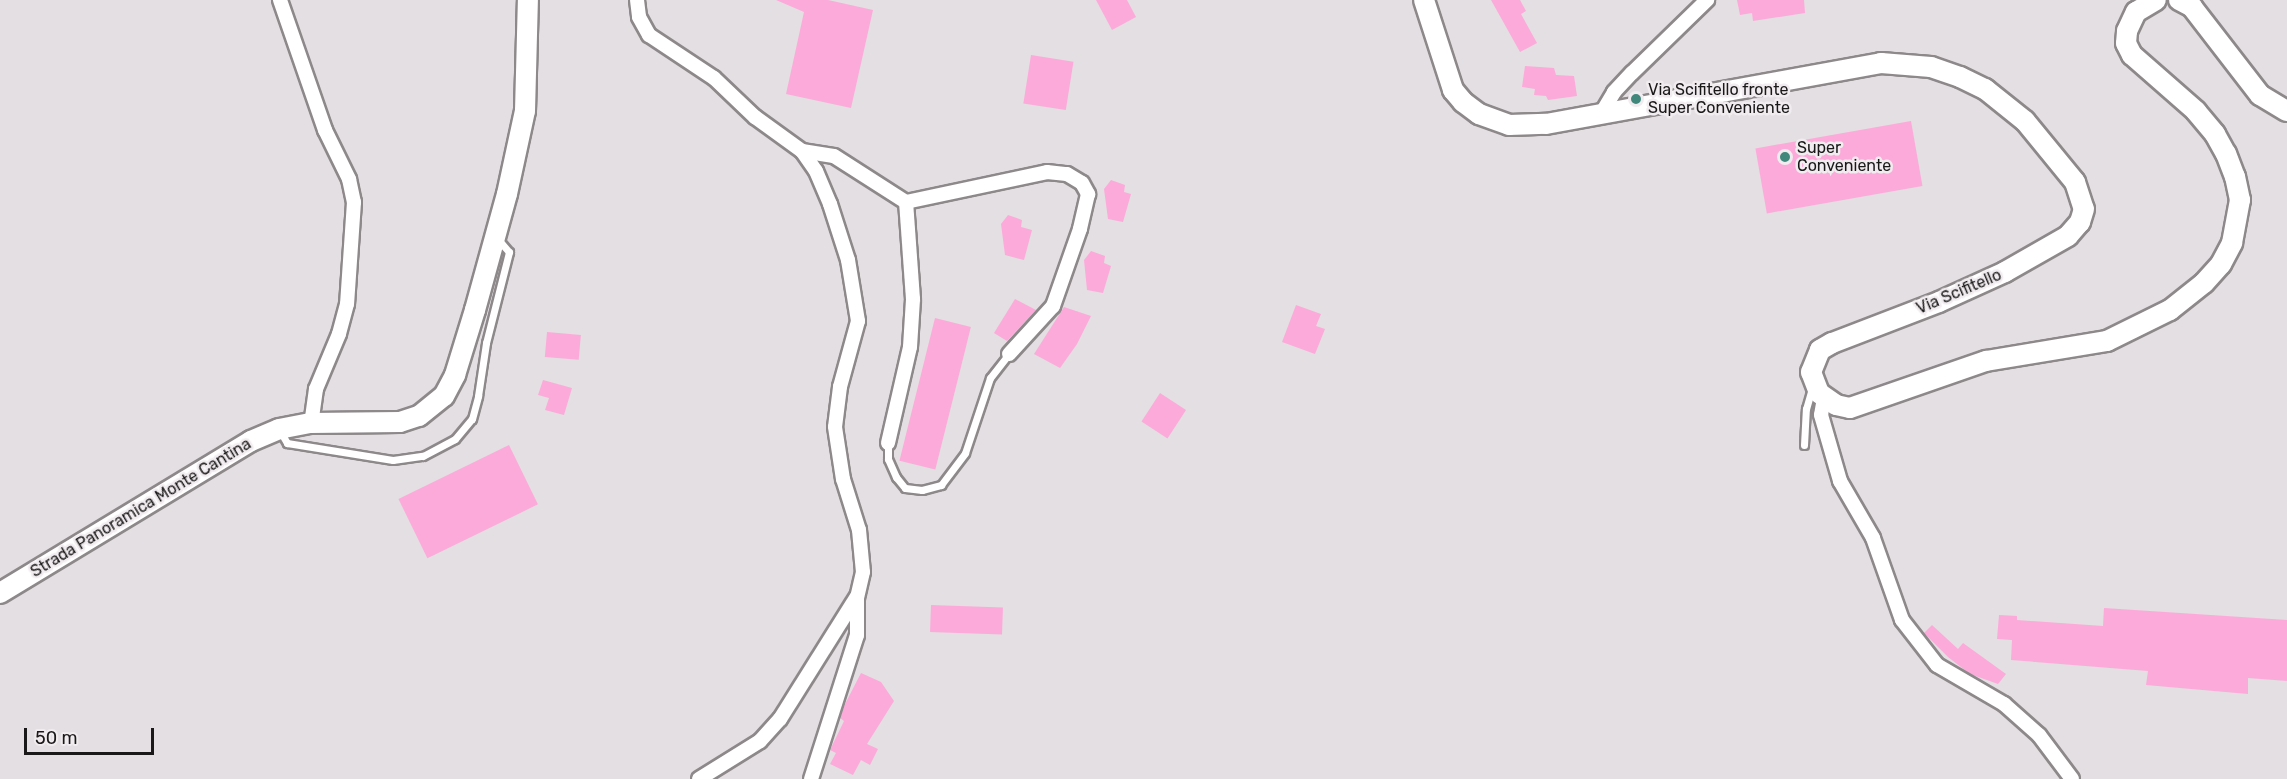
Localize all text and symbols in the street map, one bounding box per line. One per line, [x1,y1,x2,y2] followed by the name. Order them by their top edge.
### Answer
[1648,80,1790,118] place label: Via Scifitello fronte Super Conveniente
[1629,92,1643,106] marker: Via Scifitello fronte Super Conveniente
[1797,138,1891,176] place label: Super Conveniente
[1778,150,1792,164] marker: Super Conveniente
[1914,265,2004,319] street label: Via Scifitello
[27,434,255,582] street label: Strada Panoramica Monte Cantina
[27,716,158,754] scale bar
[35,727,78,749] text: 50 m

